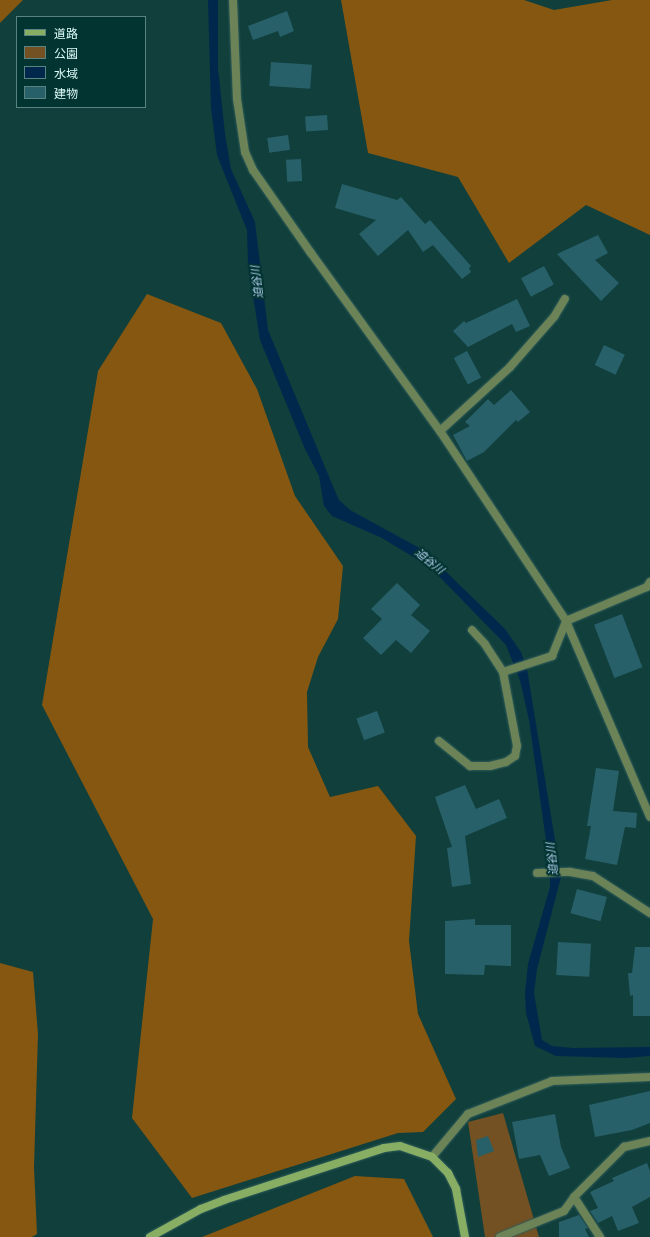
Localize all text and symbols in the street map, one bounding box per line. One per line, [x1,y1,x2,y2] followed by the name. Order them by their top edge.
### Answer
[16,16,146,108] legend
[54,27,78,41] text: 道路
[54,47,78,61] text: 公園
[54,67,78,81] text: 水域
[54,87,78,101] text: 建物
[249,265,267,299] water label: 迫谷川
[412,546,446,578] water label: 迫谷川
[545,842,561,876] water label: 迫谷川

